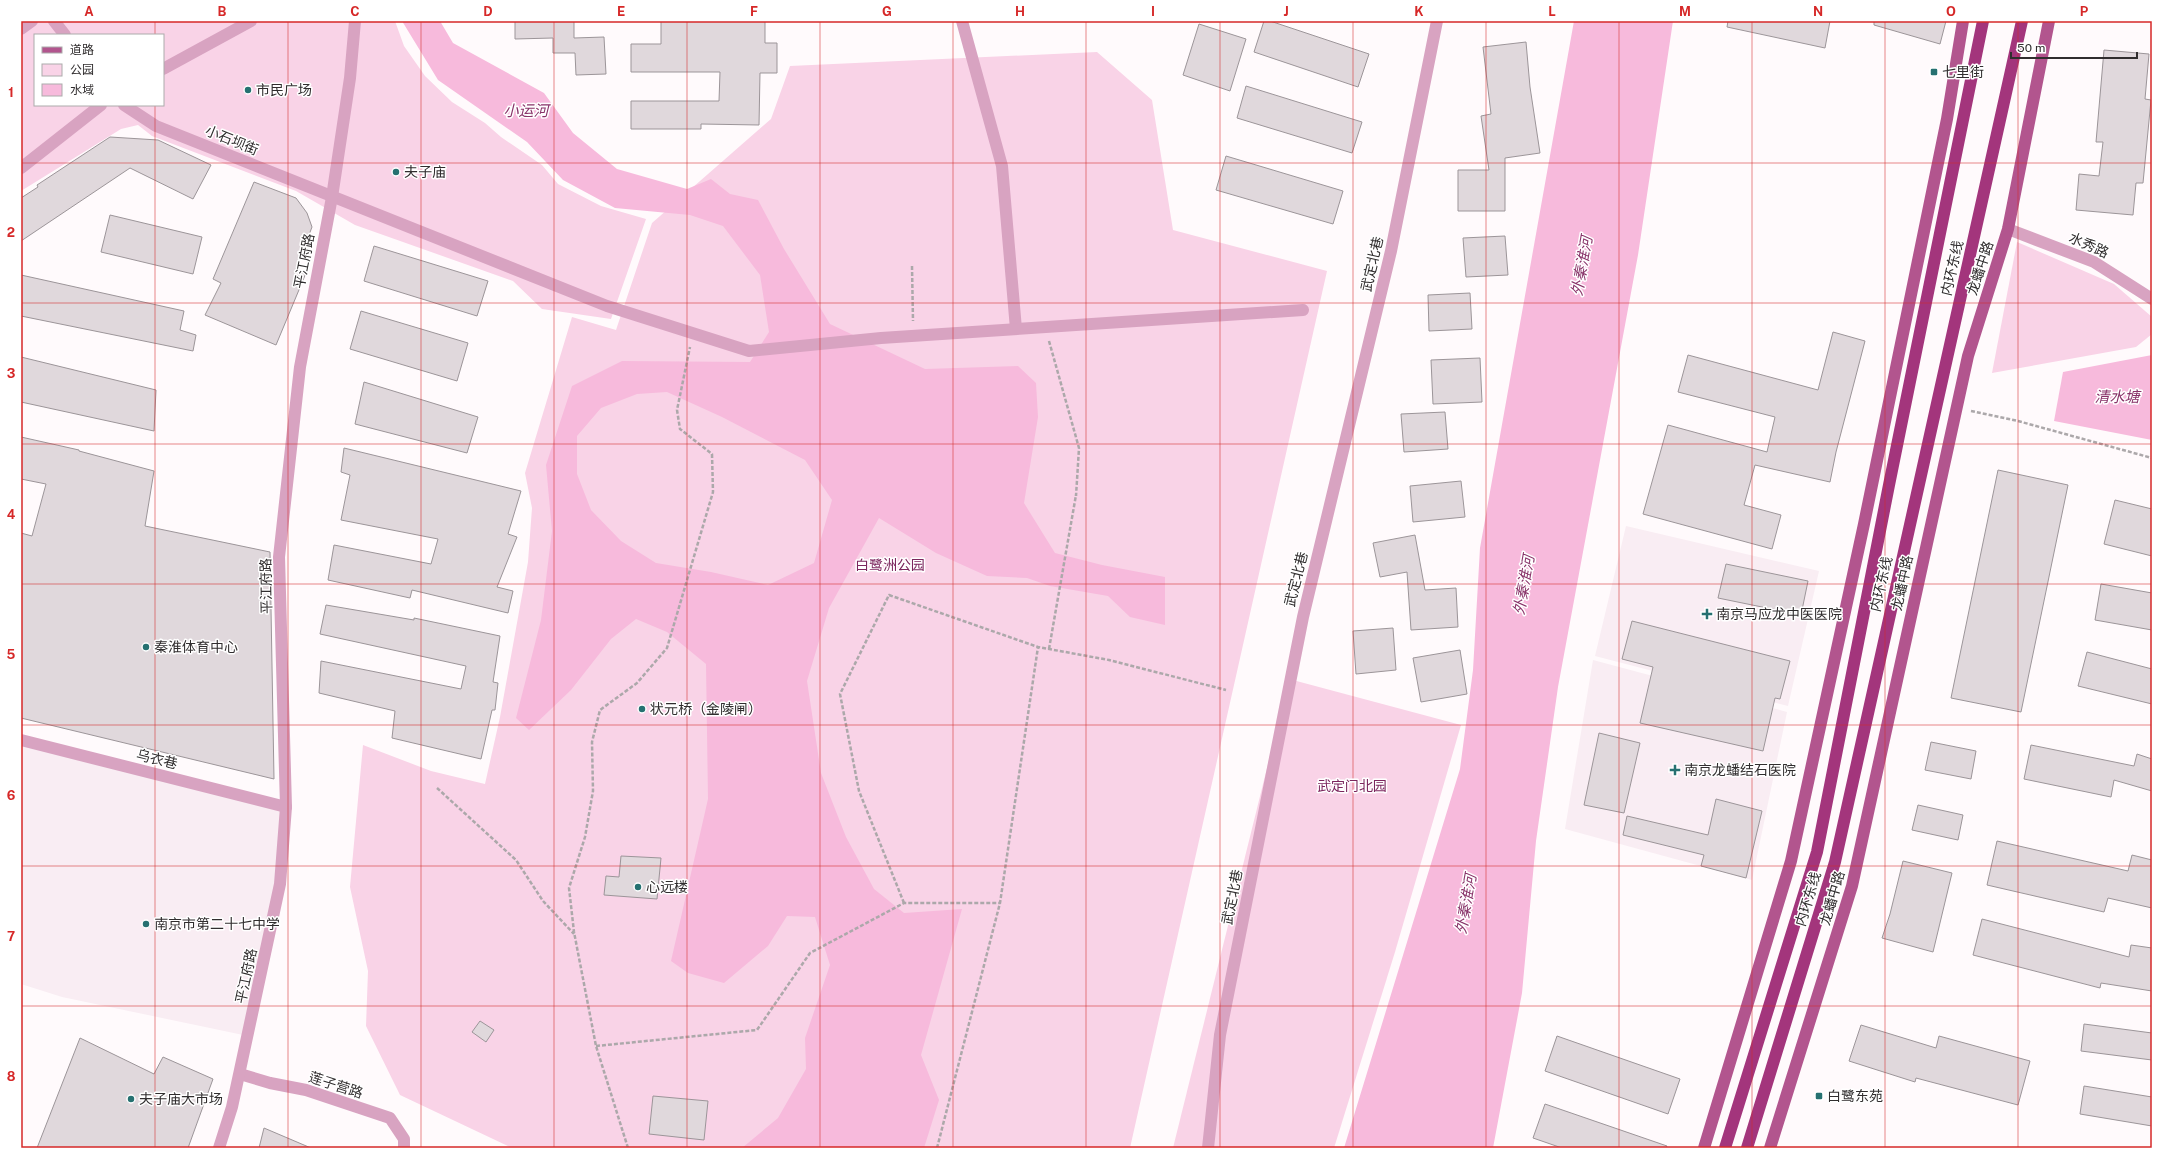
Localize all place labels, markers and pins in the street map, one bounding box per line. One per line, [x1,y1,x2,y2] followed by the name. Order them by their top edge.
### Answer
[1942,64,1984,80] place label: 七里街
[1929,67,1939,77] marker: 七里街
[256,82,312,98] place label: 市民广场
[243,85,253,95] marker: 市民广场
[404,164,446,180] place label: 夫子庙
[391,167,401,177] marker: 夫子庙
[1716,606,1842,622] place label: 南京马应龙中医医院
[1701,608,1713,620] marker: 南京马应龙中医医院
[154,639,238,655] place label: 秦淮体育中心
[141,642,151,652] marker: 秦淮体育中心
[650,701,762,717] place label: 状元桥（金陵闸）
[637,704,647,714] marker: 状元桥（金陵闸）
[1684,762,1796,778] place label: 南京龙蟠结石医院
[1669,764,1681,776] marker: 南京龙蟠结石医院
[646,879,688,895] place label: 心远楼
[633,882,643,892] marker: 心远楼
[154,916,280,932] place label: 南京市第二十七中学
[141,919,151,929] marker: 南京市第二十七中学
[1827,1088,1883,1104] place label: 白鹭东苑
[139,1091,223,1107] place label: 夫子庙大市场
[1814,1091,1824,1101] marker: 白鹭东苑
[126,1094,136,1104] marker: 夫子庙大市场

